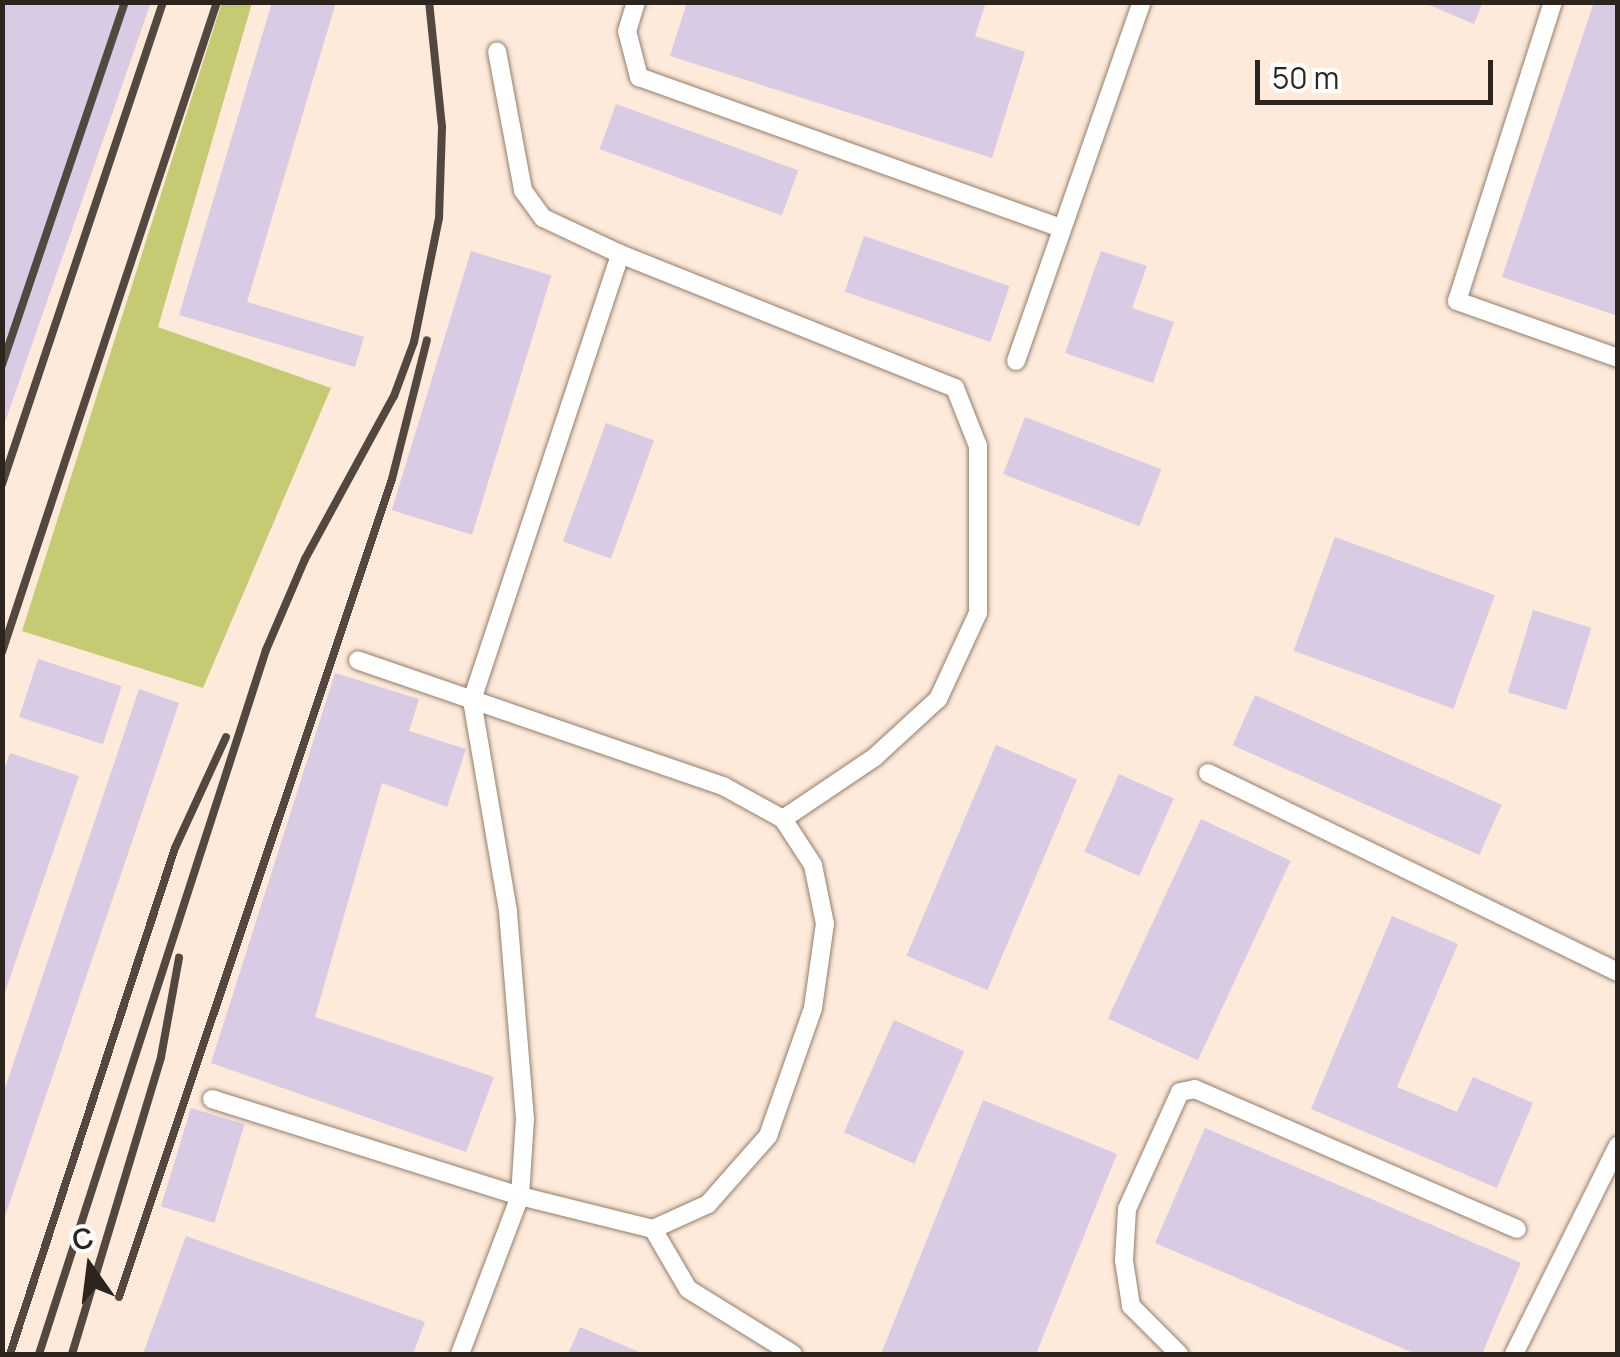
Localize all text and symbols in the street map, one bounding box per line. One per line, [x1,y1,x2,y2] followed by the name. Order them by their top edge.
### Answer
[1260,40,1498,102] scale bar
[1272,57,1339,98] text: 50 m
[40,1217,140,1317] north arrow
[68,1217,97,1259] text: С

